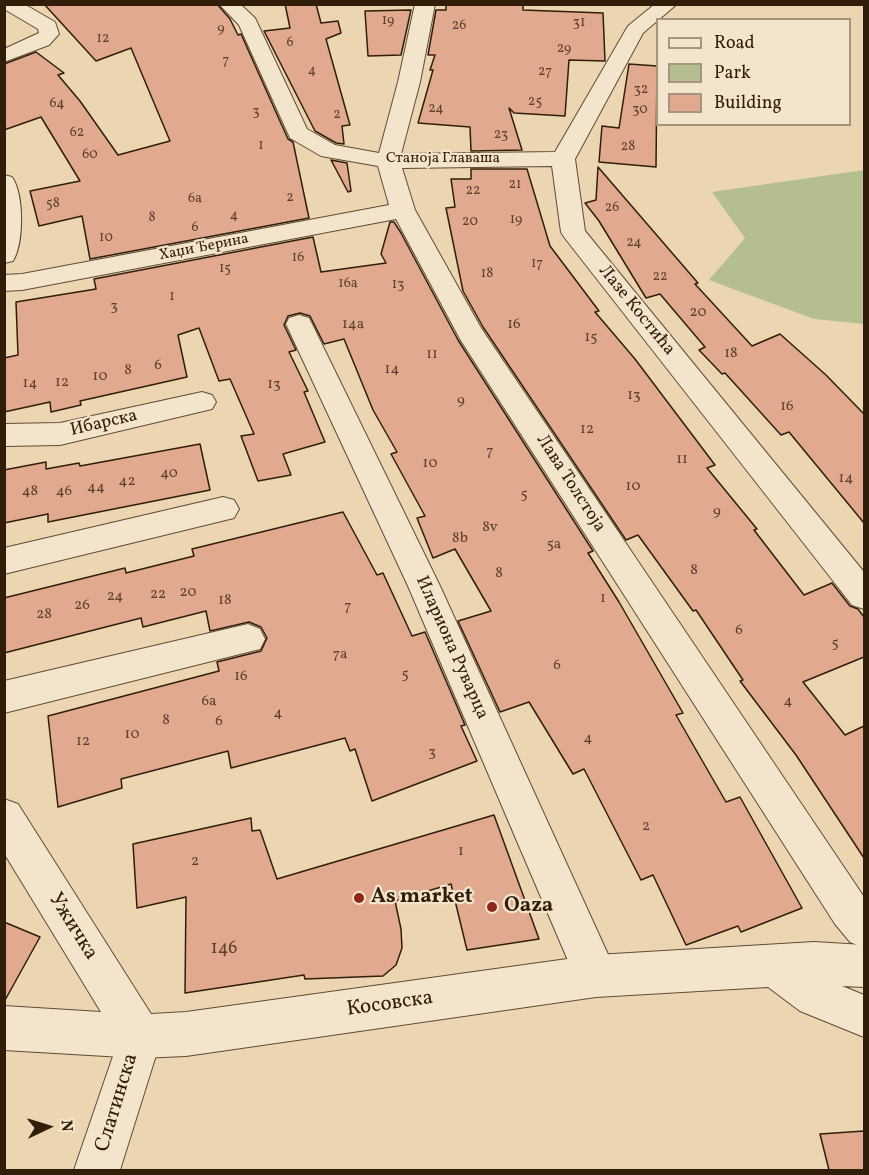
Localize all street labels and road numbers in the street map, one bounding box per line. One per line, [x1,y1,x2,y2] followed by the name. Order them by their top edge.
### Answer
[386,150,500,168] street label: Станоја Главаша
[158,230,250,266] street label: Хаџи Ђерина
[593,261,679,361] street label: Лазе Костића
[68,406,140,442] street label: Ибарска
[530,431,610,537] street label: Лава Толстоја
[410,573,492,723] street label: Илариона Руварца
[42,889,102,965] street label: Ужичка
[345,986,435,1024] street label: Косовска
[91,1051,145,1155] street label: Слатинска

